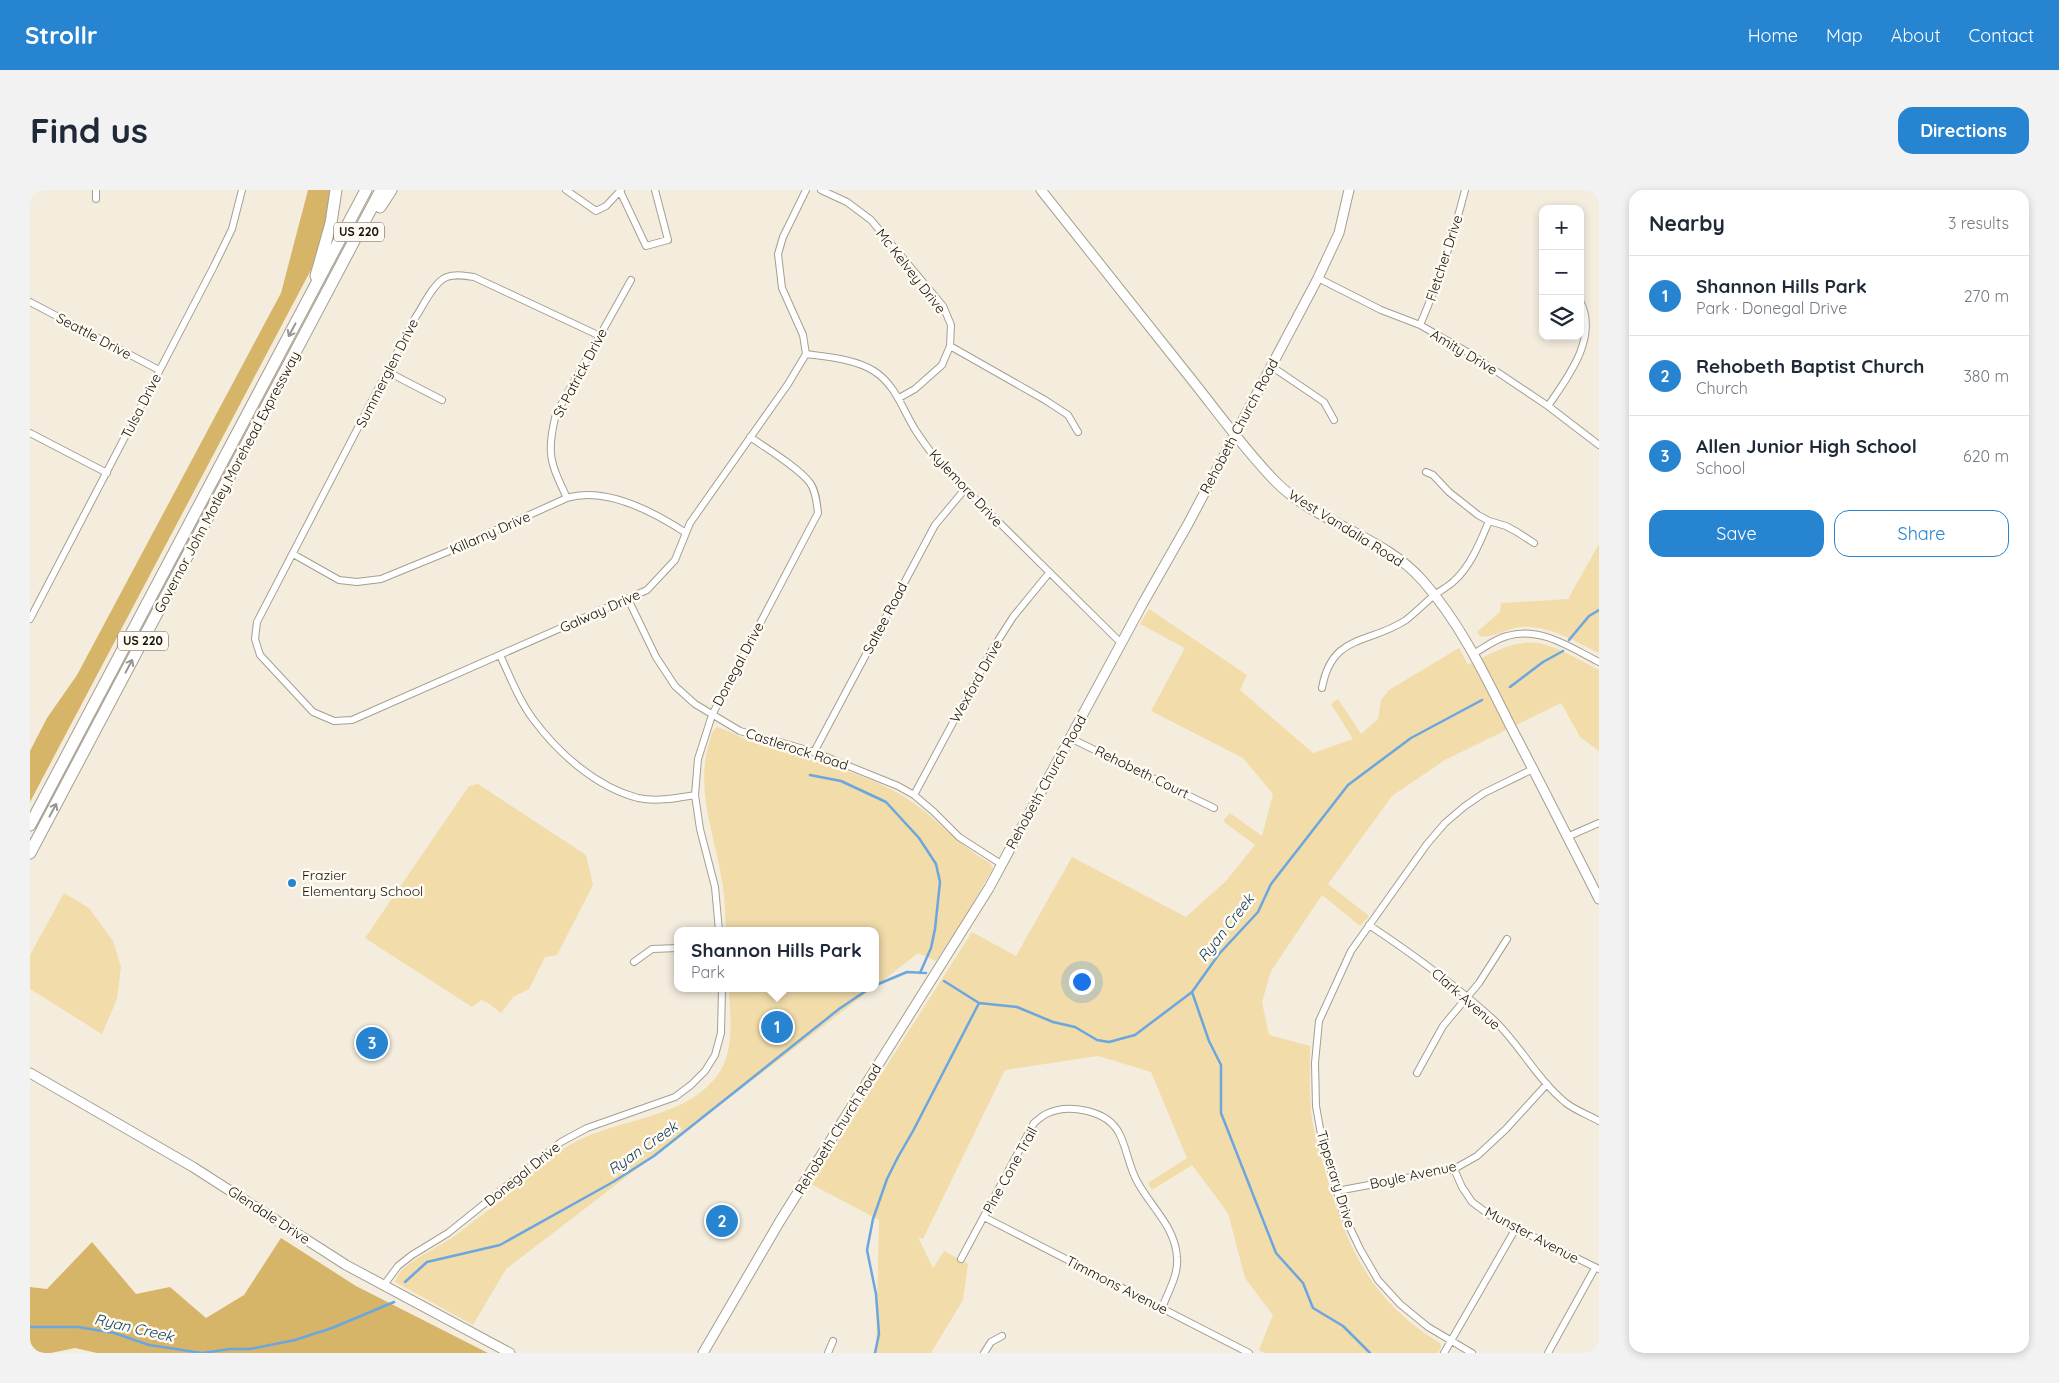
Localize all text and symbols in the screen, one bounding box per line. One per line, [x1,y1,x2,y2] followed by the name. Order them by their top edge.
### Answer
[25,20,97,50] text: Strollr
[1748,24,1798,47] text: Home
[1826,24,1863,47] text: Map
[1891,24,1941,47] text: About
[1969,24,2034,47] text: Contact
[1898,107,2029,154] button: Directions
[30,108,148,152] text: Find us
[1539,205,1584,340] map controls
[1539,205,1584,250] button: +
[1649,210,1725,236] text: Nearby
[1422,213,1466,303] street label: Fletcher Drive
[1948,213,2009,233] text: 3 results
[334,222,384,242] road number: US 220
[872,225,950,317] street label: Mc Kelvey Drive
[1539,250,1584,295] button: −
[1696,274,1867,298] text: Shannon Hills Park
[1662,286,1668,306] text: 1
[1964,286,2009,306] text: 270 m
[1539,295,1584,340] button: layers
[1696,298,1847,318] text: Park · Donegal Drive
[53,309,135,363] street label: Seattle Drive
[352,315,422,430] street label: Summerglen Drive
[287,322,297,337] one-way arrow
[549,325,611,421] street label: St Patrick Drive
[1427,325,1501,379] street label: Amity Drive
[150,348,304,616] street label: Governor John Motley Morehead Expressway
[1696,354,1924,378] text: Rehobeth Baptist Church
[1196,355,1282,497] street label: Rehobeth Church Road
[1660,366,1670,386] text: 2
[1963,366,2009,386] text: 380 m
[117,370,165,442] street label: Tulsa Drive
[1696,378,1748,398] text: Church
[1696,434,1917,458] text: Allen Junior High School
[925,445,1007,531] street label: Kylemore Drive
[1661,446,1669,466] text: 3
[1963,446,2009,466] text: 620 m
[1696,458,1745,478] text: School
[1285,485,1407,571] street label: West Vandalia Road
[447,507,533,559] street label: Killarny Drive
[1649,510,1824,557] button: Save
[1834,510,2009,557] button: Share
[859,579,911,657] street label: Saltee Road
[557,585,643,637] street label: Galway Drive
[708,619,768,709] street label: Donegal Drive
[118,632,168,651] road number: US 220
[946,636,1006,726] street label: Wexford Drive
[124,659,134,674] one-way arrow
[1002,712,1090,852] street label: Rehobeth Church Road
[743,724,851,774] street label: Castlerock Road
[1092,741,1192,803] street label: Rehobeth Court
[49,803,58,818] one-way arrow
[302,866,423,900] place label: Frazier Elementary School
[286,877,298,889] marker: Frazier Elementary School
[1193,889,1259,965] water label: Ryan Creek
[674,927,879,992] popup
[691,938,862,962] text: Shannon Hills Park
[691,962,725,982] text: Park
[1428,964,1504,1034] street label: Clark Avenue
[1069,969,1095,995] your location
[761,1008,793,1046] pin: 1
[356,1024,388,1062] pin: 3
[791,1060,885,1198] street label: Rehobeth Church Road
[604,1116,683,1178] water label: Ryan Creek
[979,1124,1041,1216] street label: Pine Cone Trail
[1313,1128,1359,1230] street label: Tipperary Drive
[480,1138,564,1210] street label: Donegal Drive
[1368,1157,1458,1193] street label: Boyle Avenue
[225,1182,314,1248] street label: Glendale Drive
[706,1202,738,1240] pin: 2
[1482,1203,1582,1267] street label: Munster Avenue
[1063,1252,1171,1318] street label: Timmons Avenue
[93,1309,177,1346] water label: Ryan Creek

